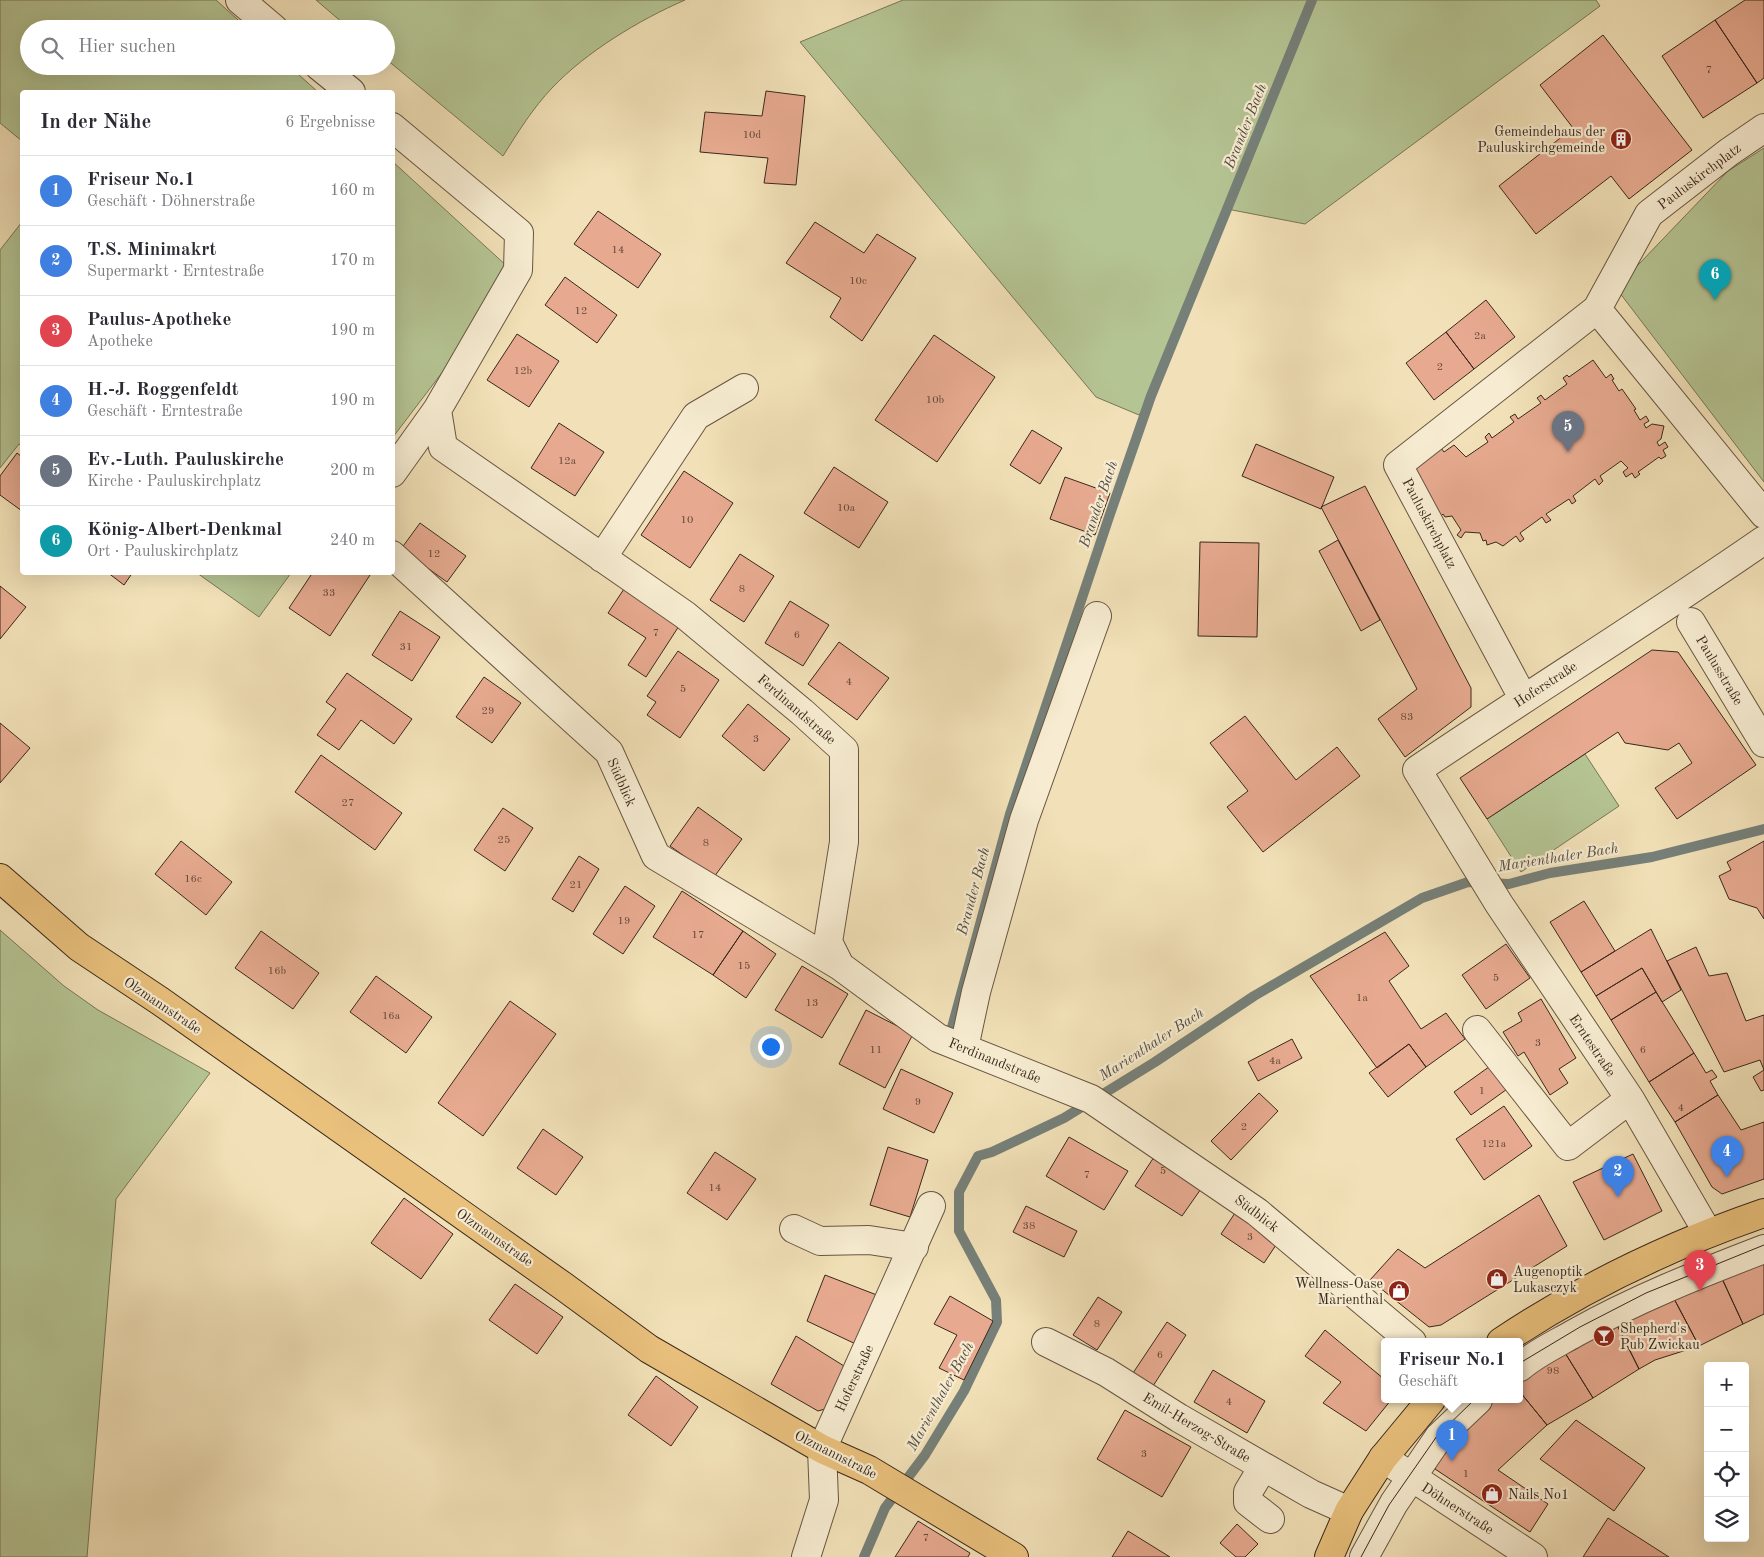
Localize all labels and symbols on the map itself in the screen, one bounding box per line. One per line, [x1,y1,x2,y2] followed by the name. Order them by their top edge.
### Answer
[1706,65,1712,76] house number: 7
[1222,81,1270,172] water label: Brander Bach
[1477,125,1605,155] place label: Gemeindehaus der Pauluskirchgemeinde
[1609,127,1633,151] building icon: Gemeindehaus der Pauluskirchgemeinde
[743,130,762,141] house number: 10d
[1655,141,1744,213] street label: Pauluskirchplatz
[612,245,624,256] house number: 14
[1699,259,1731,300] pin: 6
[849,276,867,287] house number: 10c
[575,306,587,317] house number: 12
[1474,331,1486,342] house number: 2a
[1437,362,1443,373] house number: 2
[514,366,533,377] house number: 12b
[926,395,945,406] house number: 10b
[1552,411,1584,452] pin: 5
[558,456,577,467] house number: 12a
[1077,459,1121,551] water label: Brander Bach
[1399,476,1459,571] street label: Pauluskirchplatz
[837,503,856,514] house number: 10a
[681,515,693,526] house number: 10
[428,549,440,560] house number: 12
[739,584,745,595] house number: 8
[323,588,335,599] house number: 33
[653,628,659,639] house number: 7
[794,630,800,641] house number: 6
[1693,633,1745,708] street label: Paulusstraße
[400,642,412,653] house number: 31
[1511,659,1580,710] street label: Hoferstraße
[755,672,838,747] street label: Ferdinandstraße
[846,677,852,688] house number: 4
[680,684,686,695] house number: 5
[482,706,494,717] house number: 29
[1401,712,1413,723] house number: 83
[753,734,759,745] house number: 3
[604,756,638,809] street label: Südblick
[342,798,354,809] house number: 27
[498,835,510,846] house number: 25
[703,838,709,849] house number: 8
[1496,842,1620,876] water label: Marienthaler Bach
[955,845,993,938] water label: Brander Bach
[184,874,202,885] house number: 16c
[570,880,582,891] house number: 21
[618,916,630,927] house number: 19
[692,930,704,941] house number: 17
[738,961,750,972] house number: 15
[268,966,287,977] house number: 16b
[1493,973,1499,984] house number: 5
[121,975,204,1037] street label: Olzmannstraße
[1356,993,1368,1004] house number: 1a
[806,998,818,1009] house number: 13
[1096,1006,1207,1085] water label: Marienthaler Bach
[382,1011,401,1022] house number: 16a
[1566,1012,1618,1079] street label: Erntestraße
[758,1034,784,1060] your location
[946,1036,1043,1086] street label: Ferdinandstraße
[1535,1038,1541,1049] house number: 3
[870,1045,882,1056] house number: 11
[1640,1045,1646,1056] house number: 6
[1269,1056,1281,1067] house number: 4a
[1479,1086,1485,1097] house number: 1
[915,1097,921,1108] house number: 9
[1678,1103,1684,1114] house number: 4
[1241,1122,1247,1133] house number: 2
[1711,1136,1743,1177] pin: 4
[1482,1139,1507,1150] house number: 121a
[1602,1156,1634,1197] pin: 2
[1160,1166,1166,1177] house number: 5
[1084,1170,1090,1181] house number: 7
[709,1183,721,1194] house number: 14
[1232,1193,1281,1235] street label: Südblick
[453,1206,535,1269] street label: Olzmannstraße
[1023,1221,1035,1232] house number: 38
[1247,1232,1253,1243] house number: 3
[1684,1250,1716,1291] pin: 3
[1513,1265,1583,1295] place label: Augenoptik Lukasczyk
[1485,1267,1509,1291] shop icon: Augenoptik Lukasczyk
[1295,1277,1383,1307] place label: Wellness-Oase Marienthal
[1387,1279,1411,1303] shop icon: Wellness-Oase Marienthal
[1094,1319,1100,1330] house number: 8
[1620,1322,1700,1352] place label: Shepherd's Pub Zwickau
[1592,1324,1616,1348] bar icon: Shepherd's Pub Zwickau
[905,1340,978,1454] water label: Marienthaler Bach
[833,1343,877,1414] street label: Hoferstraße
[1157,1350,1163,1361] house number: 6
[1547,1366,1559,1377] house number: 98
[1140,1390,1253,1465] street label: Emil-Herzog-Straße
[1226,1397,1232,1408] house number: 4
[1436,1420,1468,1461] pin: 1
[792,1428,879,1482] street label: Olzmannstraße
[1141,1449,1147,1460] house number: 3
[1463,1469,1469,1480] house number: 1
[1419,1480,1496,1537] street label: Döhnerstraße
[1480,1482,1504,1506] shop icon: Nails No1
[1508,1488,1569,1502] place label: Nails No1
[923,1533,929,1544] house number: 7

